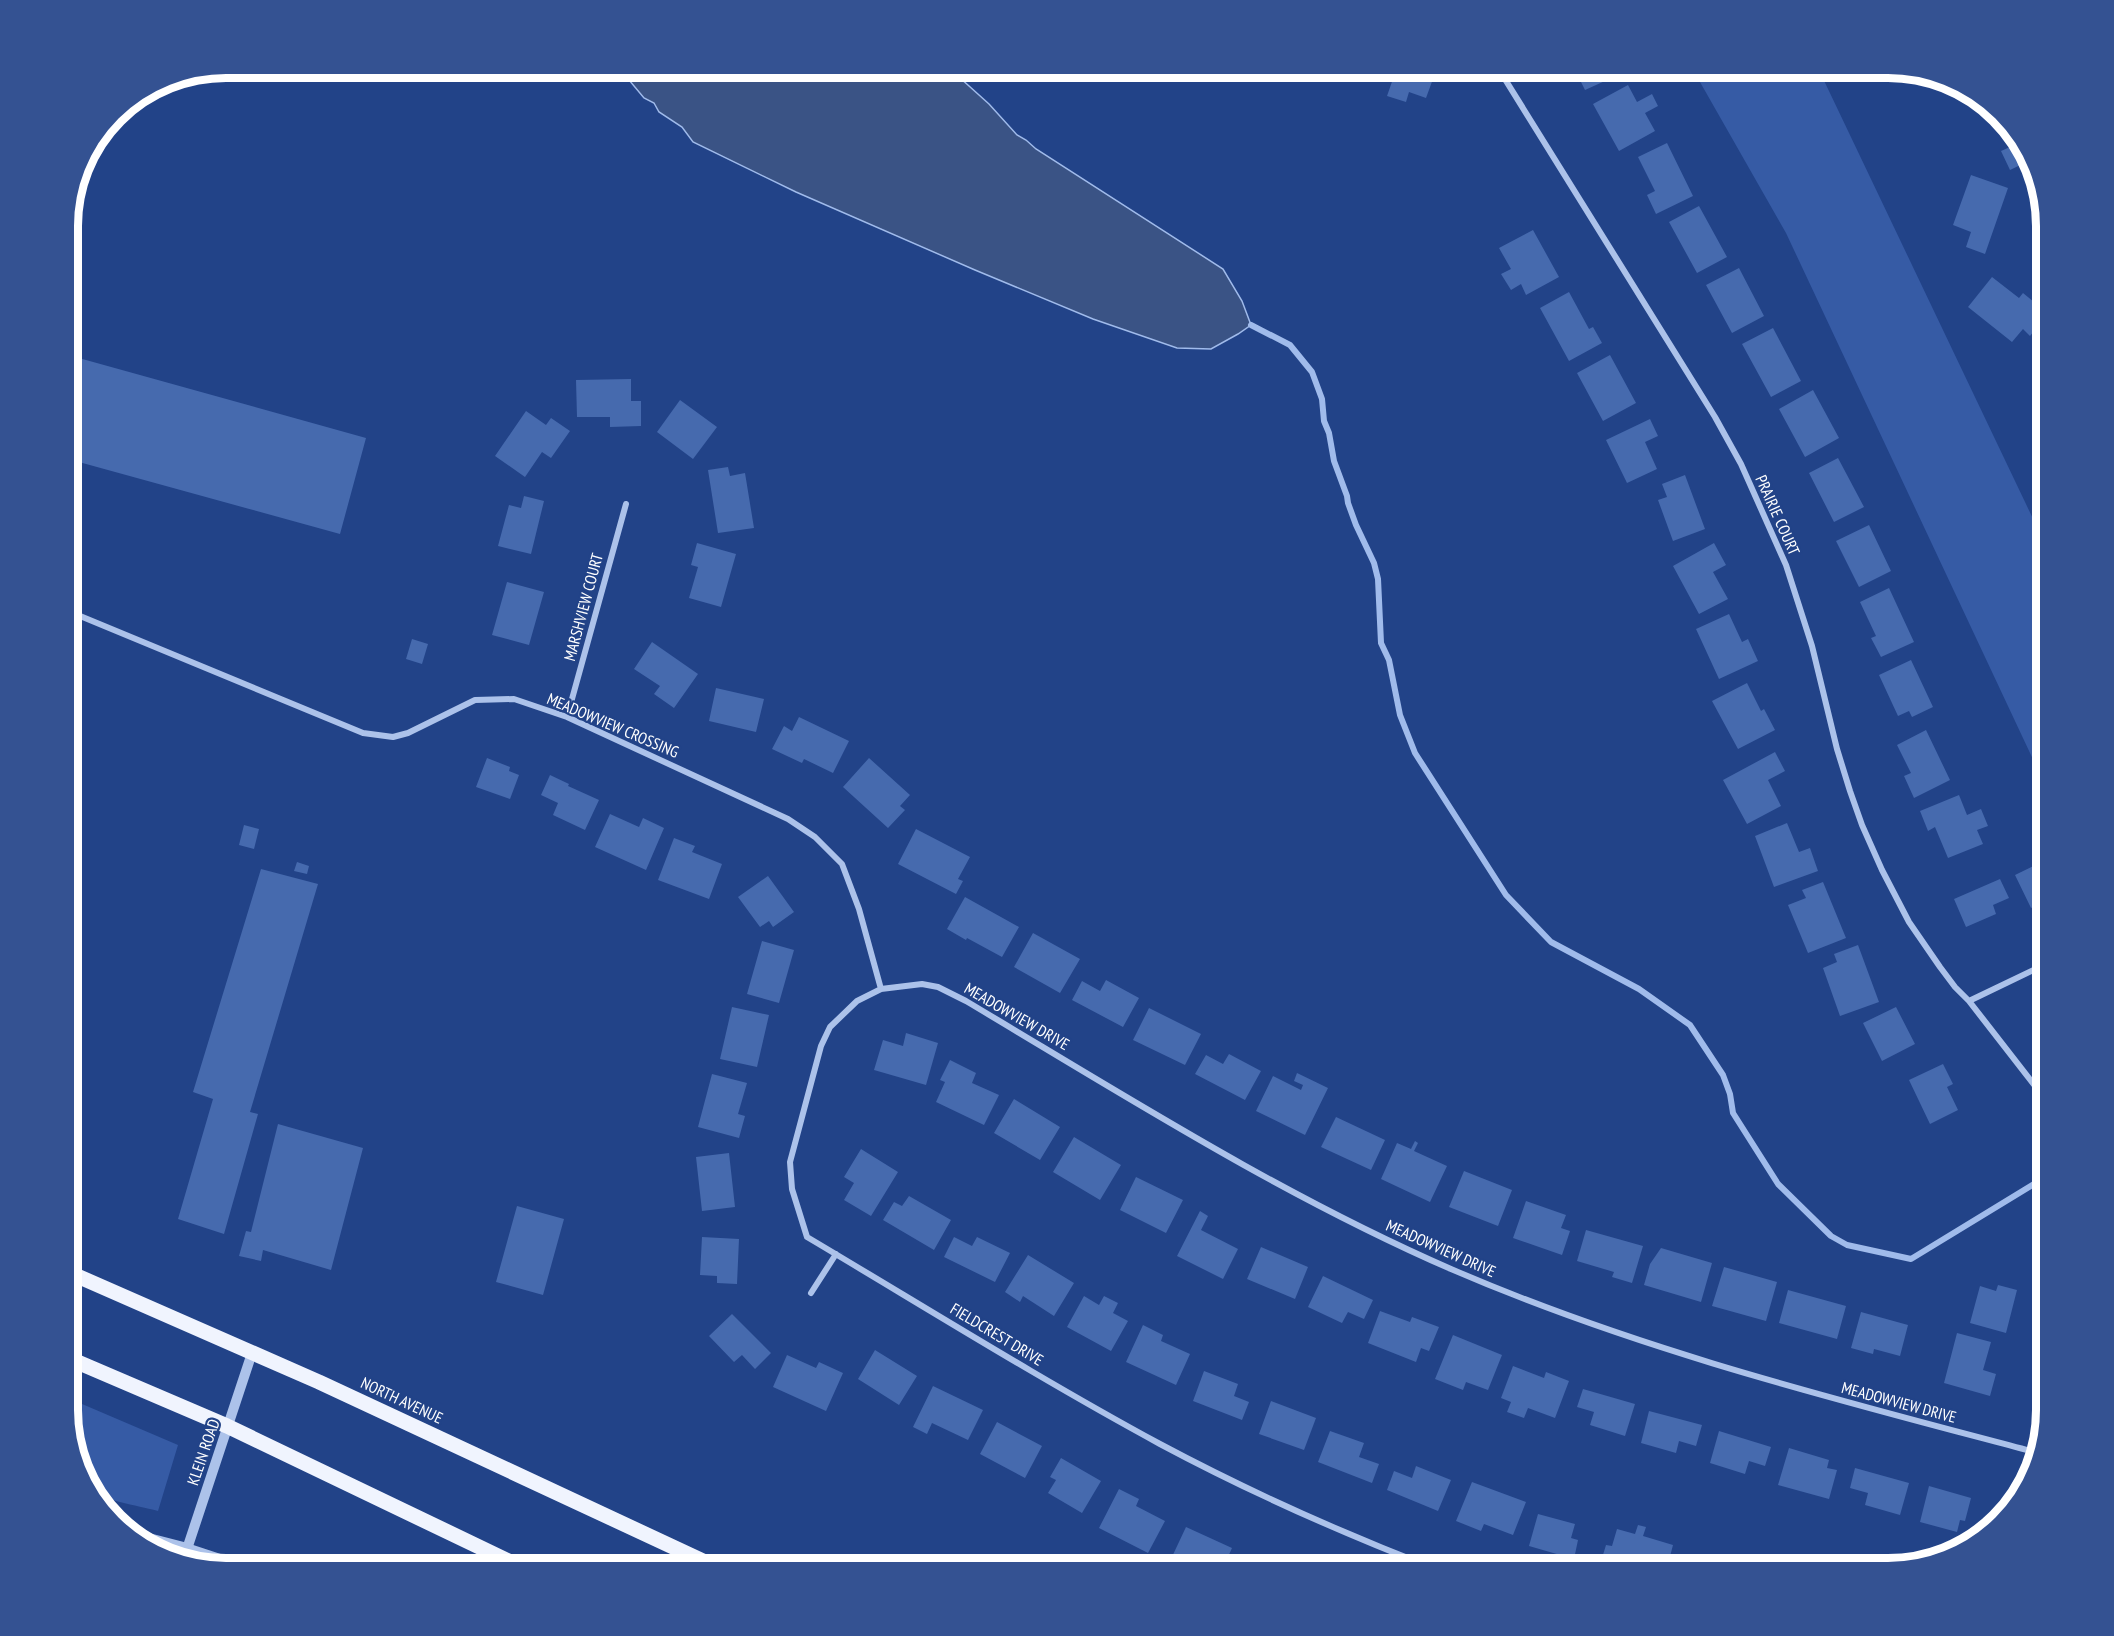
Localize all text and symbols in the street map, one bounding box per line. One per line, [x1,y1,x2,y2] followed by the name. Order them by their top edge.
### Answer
[1751,472,1805,558] street label: PRAIRIE COURT
[559,551,607,663] street label: MARSHVIEW COURT
[544,688,682,762] street label: MEADOWVIEW CROSSING
[961,978,1073,1054] street label: MEADOWVIEW DRIVE
[1383,1215,1499,1281] street label: MEADOWVIEW DRIVE
[947,1298,1047,1370] street label: FIELDCREST DRIVE
[358,1372,446,1428] street label: NORTH AVENUE
[1839,1377,1959,1427] street label: MEADOWVIEW DRIVE
[182,1416,224,1488] street label: KLEIN ROAD

